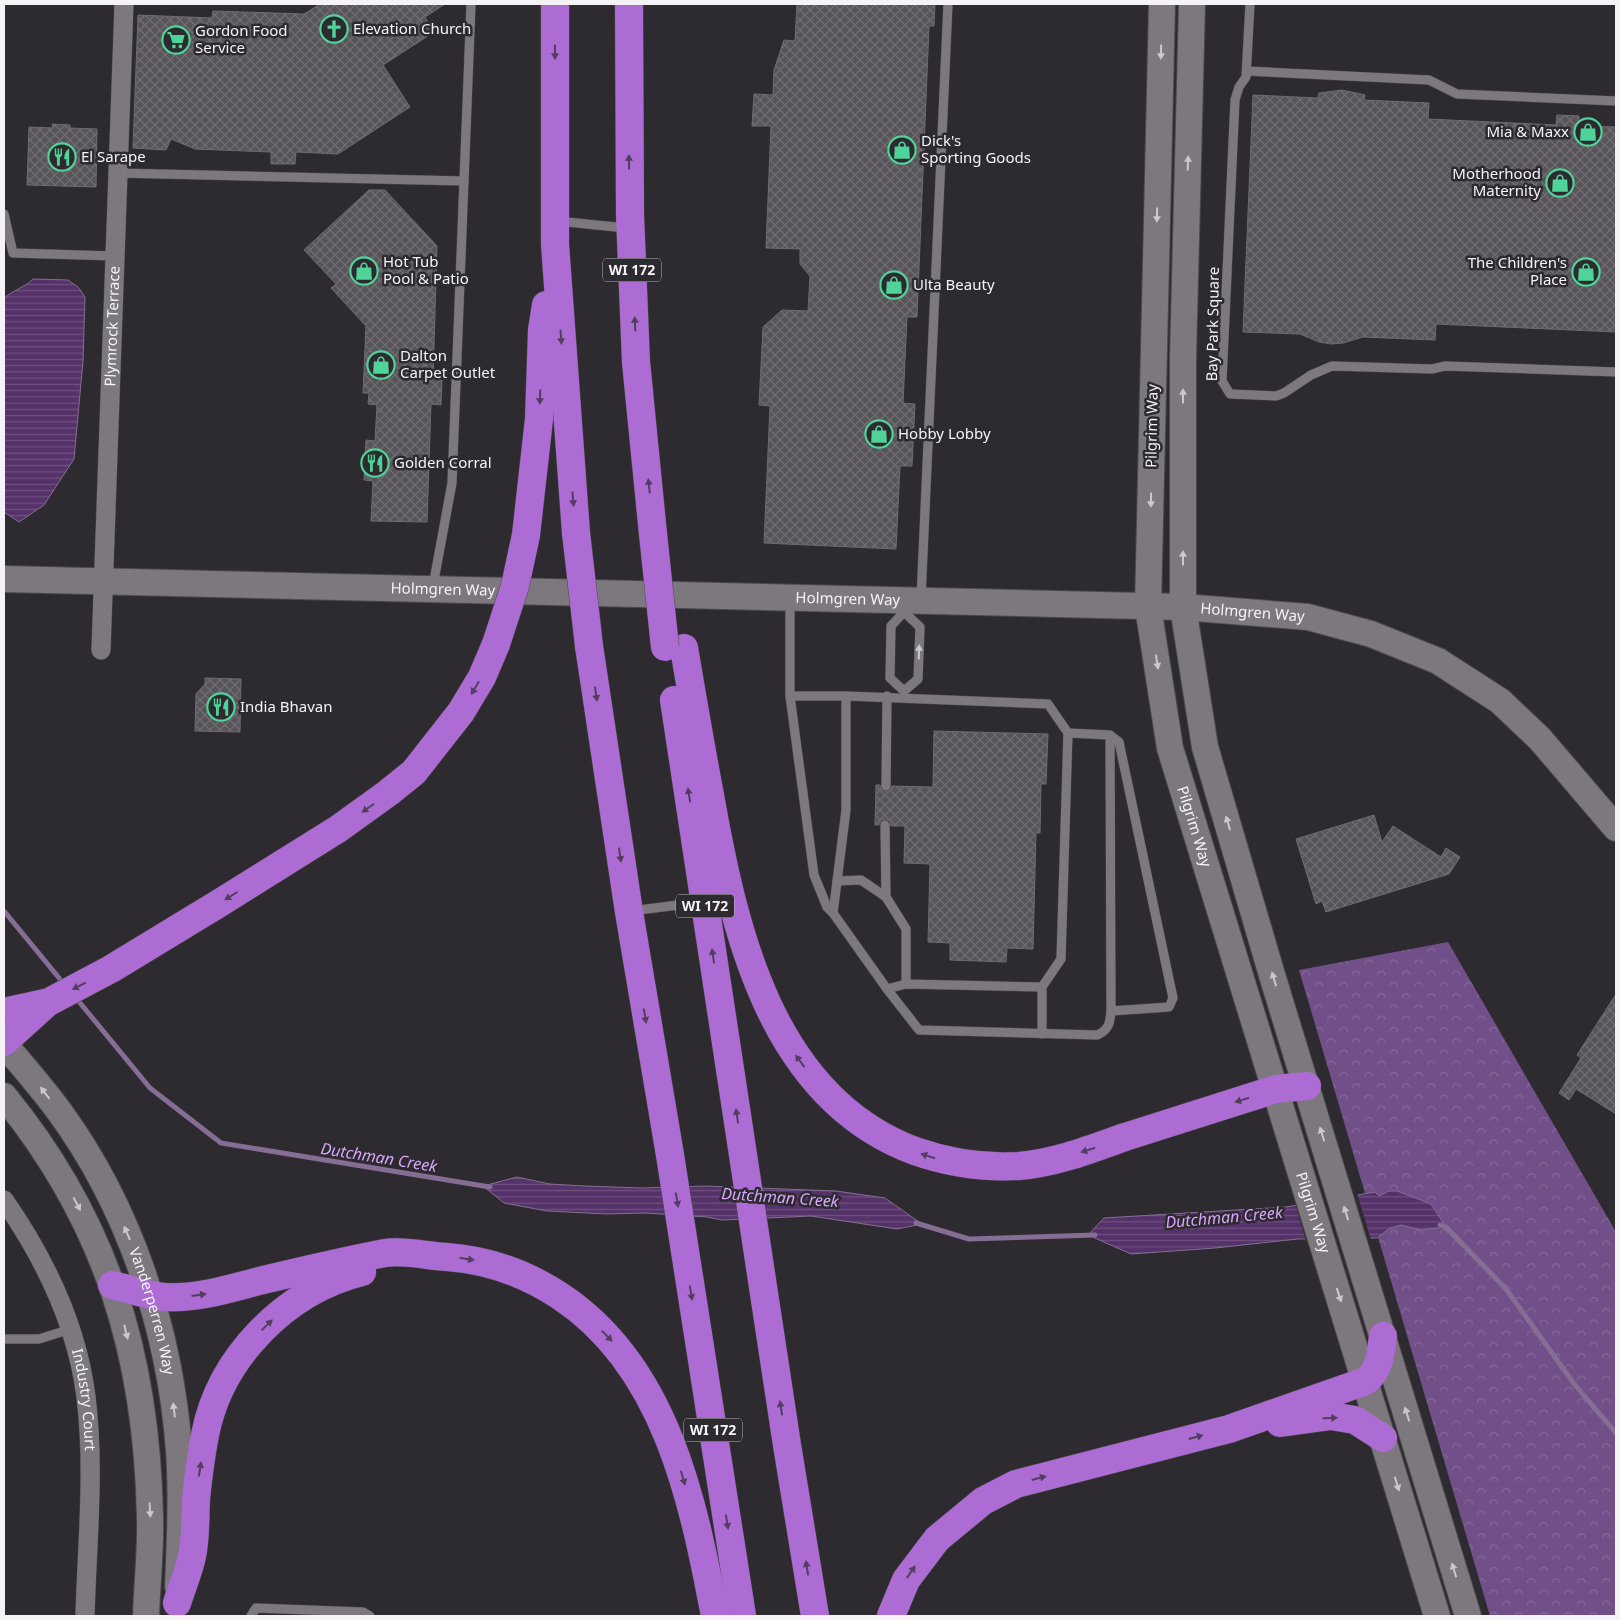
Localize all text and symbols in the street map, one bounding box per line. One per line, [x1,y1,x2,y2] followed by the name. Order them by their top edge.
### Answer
[319,14,349,44] church icon: Elevation Church
[353,18,471,38] place label: Elevation Church
[195,20,288,57] place label: Gordon Food Service
[161,25,191,55] supermarket icon: Gordon Food Service
[551,45,559,61] one-way arrow
[1156,45,1164,61] one-way arrow
[1573,117,1603,147] shop icon: Mia & Maxx
[1486,121,1569,141] place label: Mia & Maxx
[921,130,1031,167] place label: Dick's Sporting Goods
[887,135,917,165] shop icon: Dick's Sporting Goods
[47,142,77,172] restaurant icon: El Sarape
[81,146,146,166] place label: El Sarape
[625,154,633,170] one-way arrow
[1185,155,1193,171] one-way arrow
[1452,163,1541,200] place label: Motherhood Maternity
[1545,168,1575,198] shop icon: Motherhood Maternity
[1153,207,1161,223] one-way arrow
[383,251,469,288] place label: Hot Tub Pool & Patio
[1468,252,1567,289] place label: The Children's Place
[349,256,379,286] shop icon: Hot Tub Pool & Patio
[1571,257,1601,287] shop icon: The Children's Place
[603,258,661,282] road number: WI 172
[99,265,124,387] street label: Plymrock Terrace
[1201,266,1223,382] street label: Bay Park Square
[879,270,909,300] shop icon: Ulta Beauty
[913,274,995,294] place label: Ulta Beauty
[630,316,638,332] one-way arrow
[557,330,565,346] one-way arrow
[400,345,496,382] place label: Dalton Carpet Outlet
[366,350,396,380] shop icon: Dalton Carpet Outlet
[1140,384,1162,468] street label: Pilgrim Way
[1179,388,1187,404] one-way arrow
[536,389,544,405] one-way arrow
[864,419,894,449] shop icon: Hobby Lobby
[898,423,991,443] place label: Hobby Lobby
[360,448,390,478] restaurant icon: Golden Corral
[394,452,492,472] place label: Golden Corral
[644,478,652,494] one-way arrow
[569,492,577,508] one-way arrow
[1147,492,1155,508] one-way arrow
[1179,550,1187,566] one-way arrow
[390,577,496,600] street label: Holmgren Way
[795,587,901,609] street label: Holmgren Way
[1200,597,1306,626] street label: Holmgren Way
[915,643,923,659] one-way arrow
[1153,654,1161,670] one-way arrow
[471,682,480,695] one-way arrow
[593,687,601,703] one-way arrow
[206,692,236,722] restaurant icon: India Bhavan
[240,696,333,716] place label: India Bhavan
[1173,783,1217,870] street label: Pilgrim Way
[684,787,692,803] one-way arrow
[361,803,374,813] one-way arrow
[1223,816,1231,831] one-way arrow
[616,847,624,863] one-way arrow
[224,891,238,900] one-way arrow
[676,894,734,918] road number: WI 172
[709,947,717,963] one-way arrow
[1269,971,1277,986] one-way arrow
[72,982,86,990] one-way arrow
[642,1008,650,1024] one-way arrow
[795,1055,806,1068] one-way arrow
[40,1087,51,1100] one-way arrow
[1235,1097,1250,1104] one-way arrow
[733,1108,741,1124] one-way arrow
[1318,1127,1325,1142] one-way arrow
[319,1137,440,1177] water label: Dutchman Creek
[1080,1146,1095,1154] one-way arrow
[921,1151,936,1159] one-way arrow
[1292,1169,1336,1256] street label: Pilgrim Way
[721,1182,840,1212] water label: Dutchman Creek
[673,1192,681,1208] one-way arrow
[73,1197,81,1212] one-way arrow
[1164,1201,1285,1233] water label: Dutchman Creek
[1342,1206,1350,1221] one-way arrow
[122,1226,130,1240] one-way arrow
[125,1244,180,1377] street label: Vanderperren Way
[460,1256,476,1264] one-way arrow
[688,1285,696,1301] one-way arrow
[1336,1287,1343,1302] one-way arrow
[191,1291,207,1299] one-way arrow
[261,1319,273,1331] one-way arrow
[122,1324,130,1339] one-way arrow
[601,1330,613,1342] one-way arrow
[68,1346,101,1452] street label: Industry Court
[777,1399,785,1415] one-way arrow
[170,1402,178,1418] one-way arrow
[1403,1406,1411,1421] one-way arrow
[1322,1413,1338,1421] one-way arrow
[684,1418,742,1442] road number: WI 172
[1189,1433,1204,1441] one-way arrow
[196,1461,204,1477] one-way arrow
[679,1470,687,1485] one-way arrow
[1032,1474,1047,1482] one-way arrow
[1394,1477,1402,1492] one-way arrow
[147,1502,155,1518] one-way arrow
[724,1515,732,1531] one-way arrow
[803,1560,811,1576] one-way arrow
[1450,1562,1458,1577] one-way arrow
[906,1566,916,1579] one-way arrow

